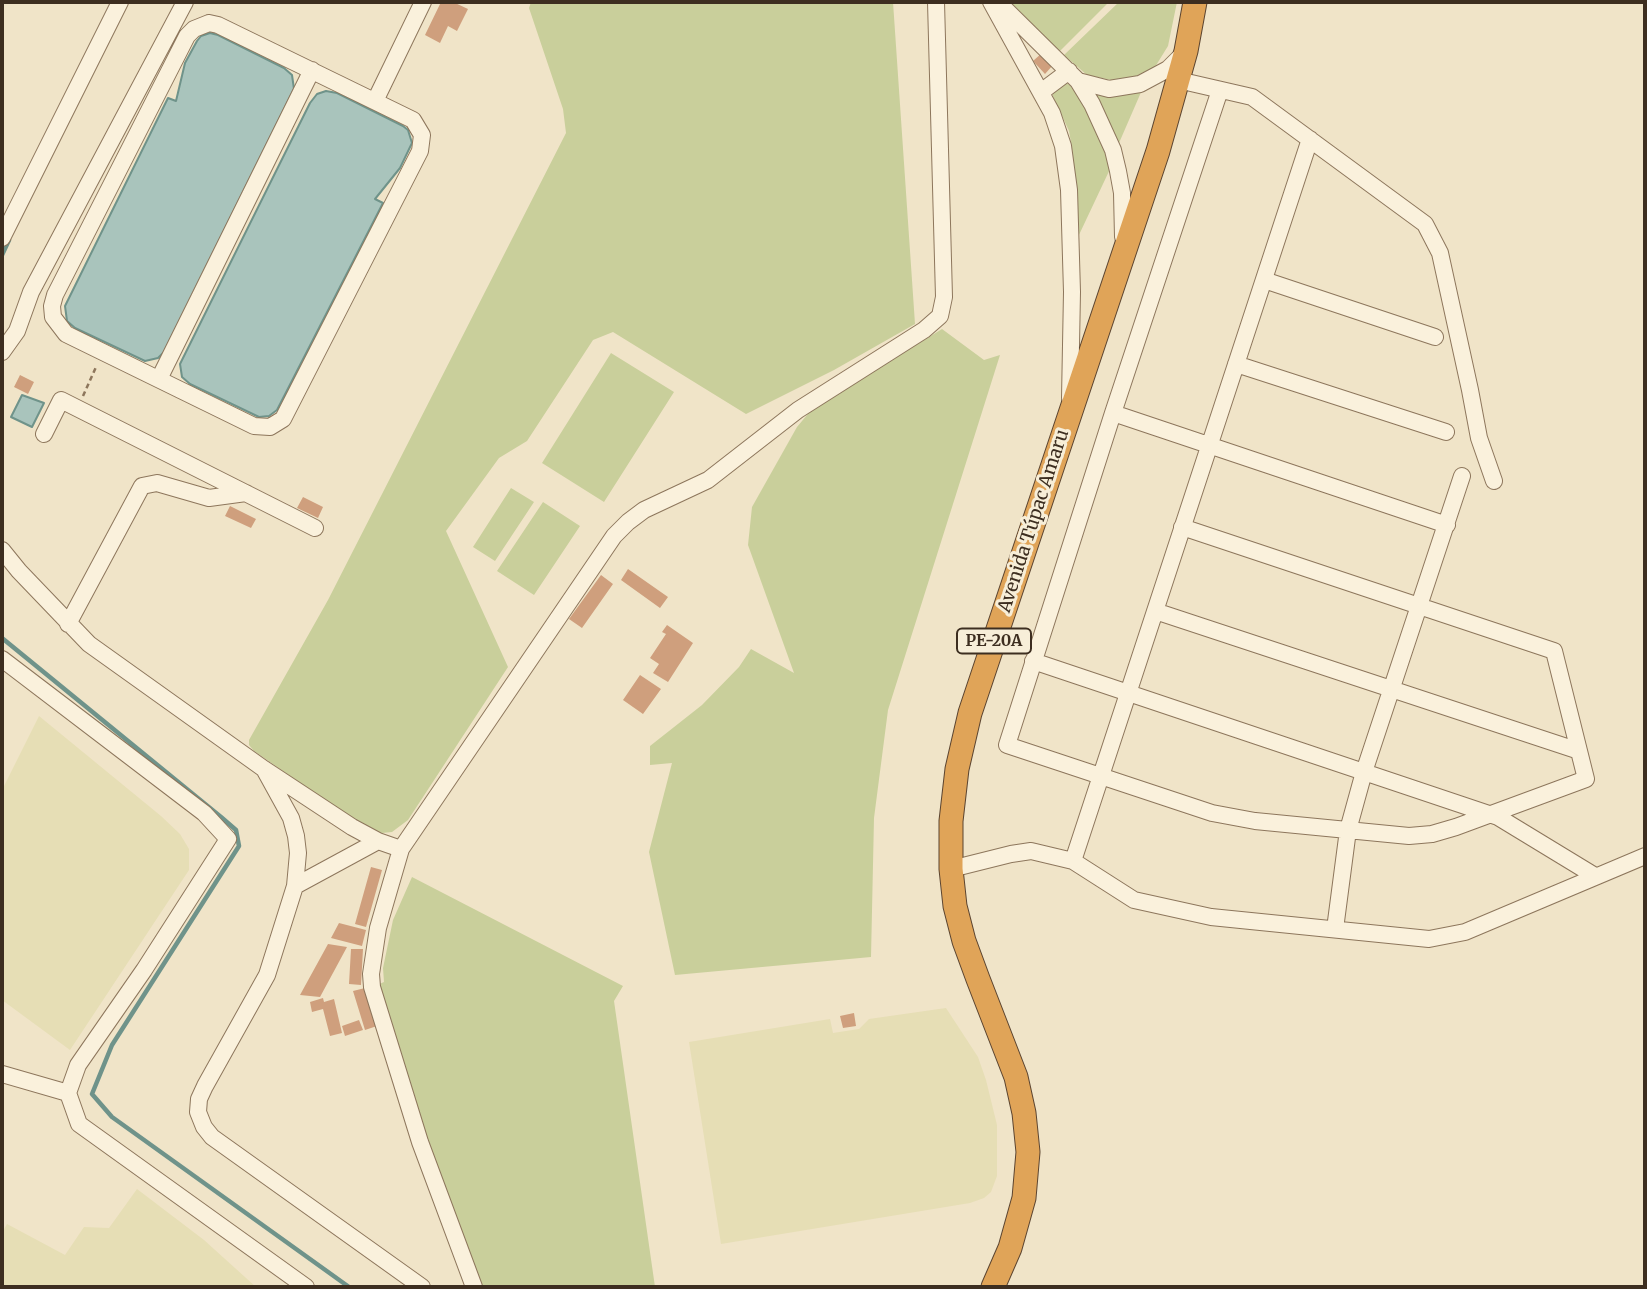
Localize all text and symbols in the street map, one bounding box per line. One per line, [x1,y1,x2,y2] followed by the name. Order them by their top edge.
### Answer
[994,427,1074,615] street label: Avenida Túpac Amaru
[957,628,1031,654] road number: PE-20A

